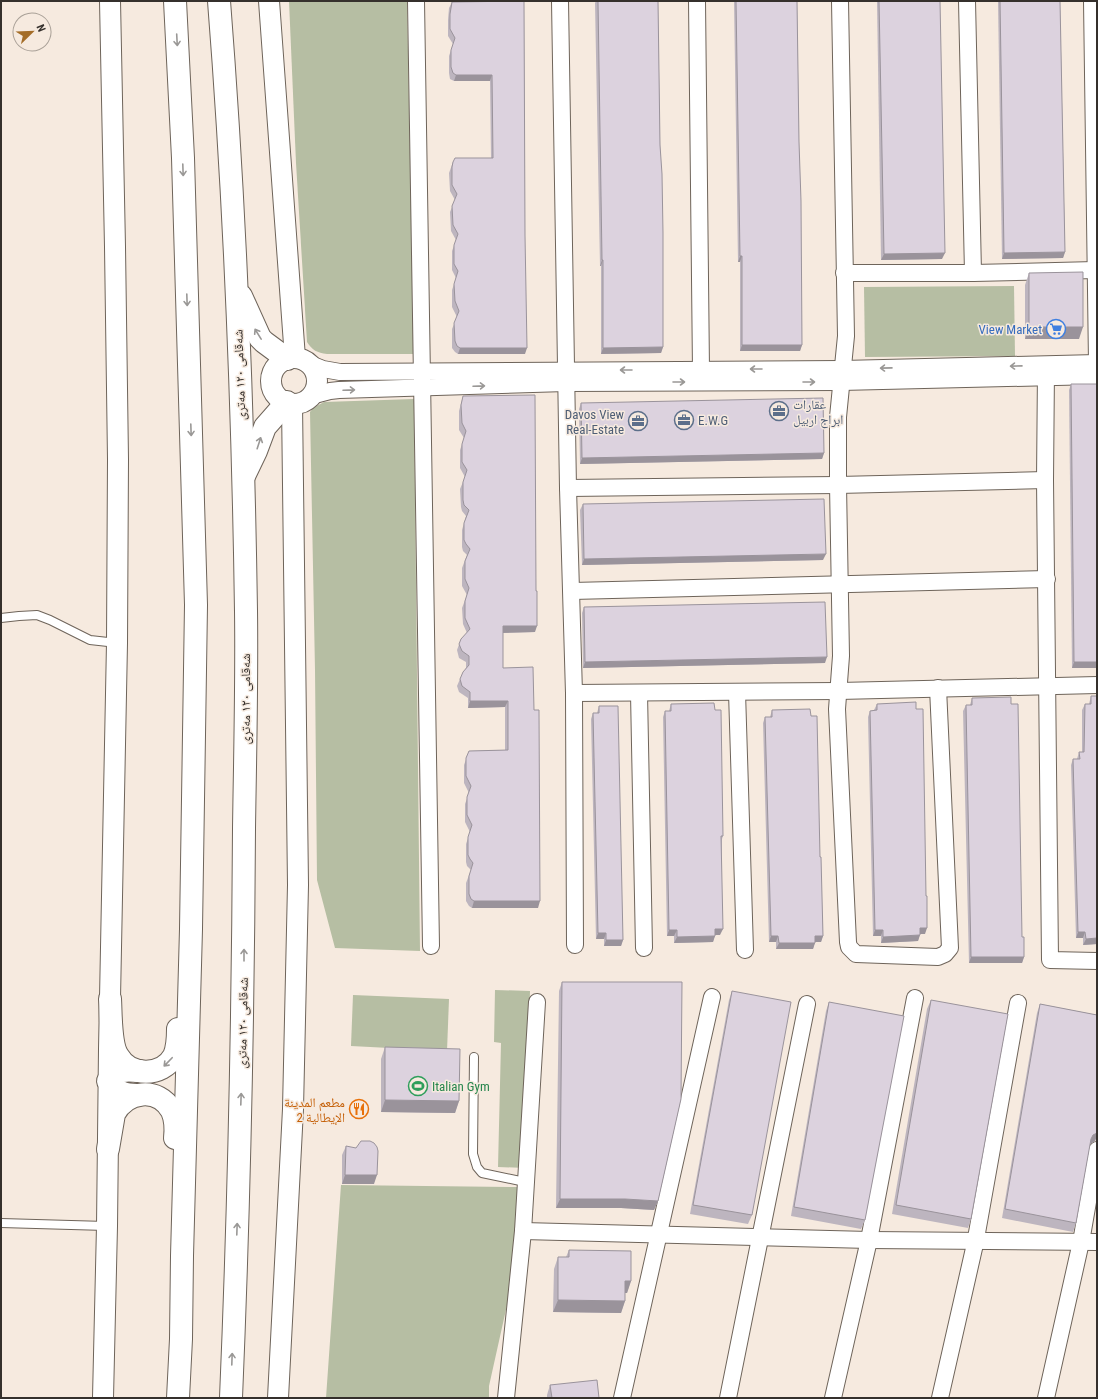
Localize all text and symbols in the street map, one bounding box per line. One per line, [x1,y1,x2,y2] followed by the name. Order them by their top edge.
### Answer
[12,12,52,52] north arrow
[33,23,48,34] text: N
[173,33,180,46] one-way arrow
[179,163,187,176] one-way arrow
[183,293,191,306] one-way arrow
[1045,318,1067,340] supermarket icon: View Market
[979,322,1042,337] place label: View Market
[254,328,262,340] one-way arrow
[230,329,250,421] street label: شەقامی ١٢٠ مەتری
[1010,362,1023,370] one-way arrow
[880,364,893,372] one-way arrow
[750,365,763,373] one-way arrow
[620,366,633,374] one-way arrow
[672,378,685,386] one-way arrow
[802,378,815,386] one-way arrow
[472,382,485,390] one-way arrow
[342,386,355,394] one-way arrow
[793,397,843,429] place label: عقارات ابراج اربیل
[768,400,790,422] office icon: عقارات ابراج اربیل
[565,407,625,437] place label: Davos View Real-Estate
[673,409,695,431] office icon: E.W.G
[627,410,649,432] office icon: Davos View Real-Estate
[698,413,728,428] place label: E.W.G
[187,423,194,436] one-way arrow
[256,437,263,450] one-way arrow
[238,653,254,745] street label: شەقامی ١٢٠ مەتری
[240,949,248,962] one-way arrow
[234,977,252,1069] street label: شەقامی ١٢٠ مەتری
[163,1057,173,1067] one-way arrow
[407,1075,429,1097] sports icon: Italian Gym
[432,1079,490,1094] place label: Italian Gym
[237,1093,244,1106] one-way arrow
[284,1095,345,1125] place label: مطعم المدينة الإيطالية 2
[348,1098,370,1120] restaurant icon: مطعم المدينة الإيطالية 2
[233,1223,240,1236] one-way arrow
[229,1353,236,1366] one-way arrow

